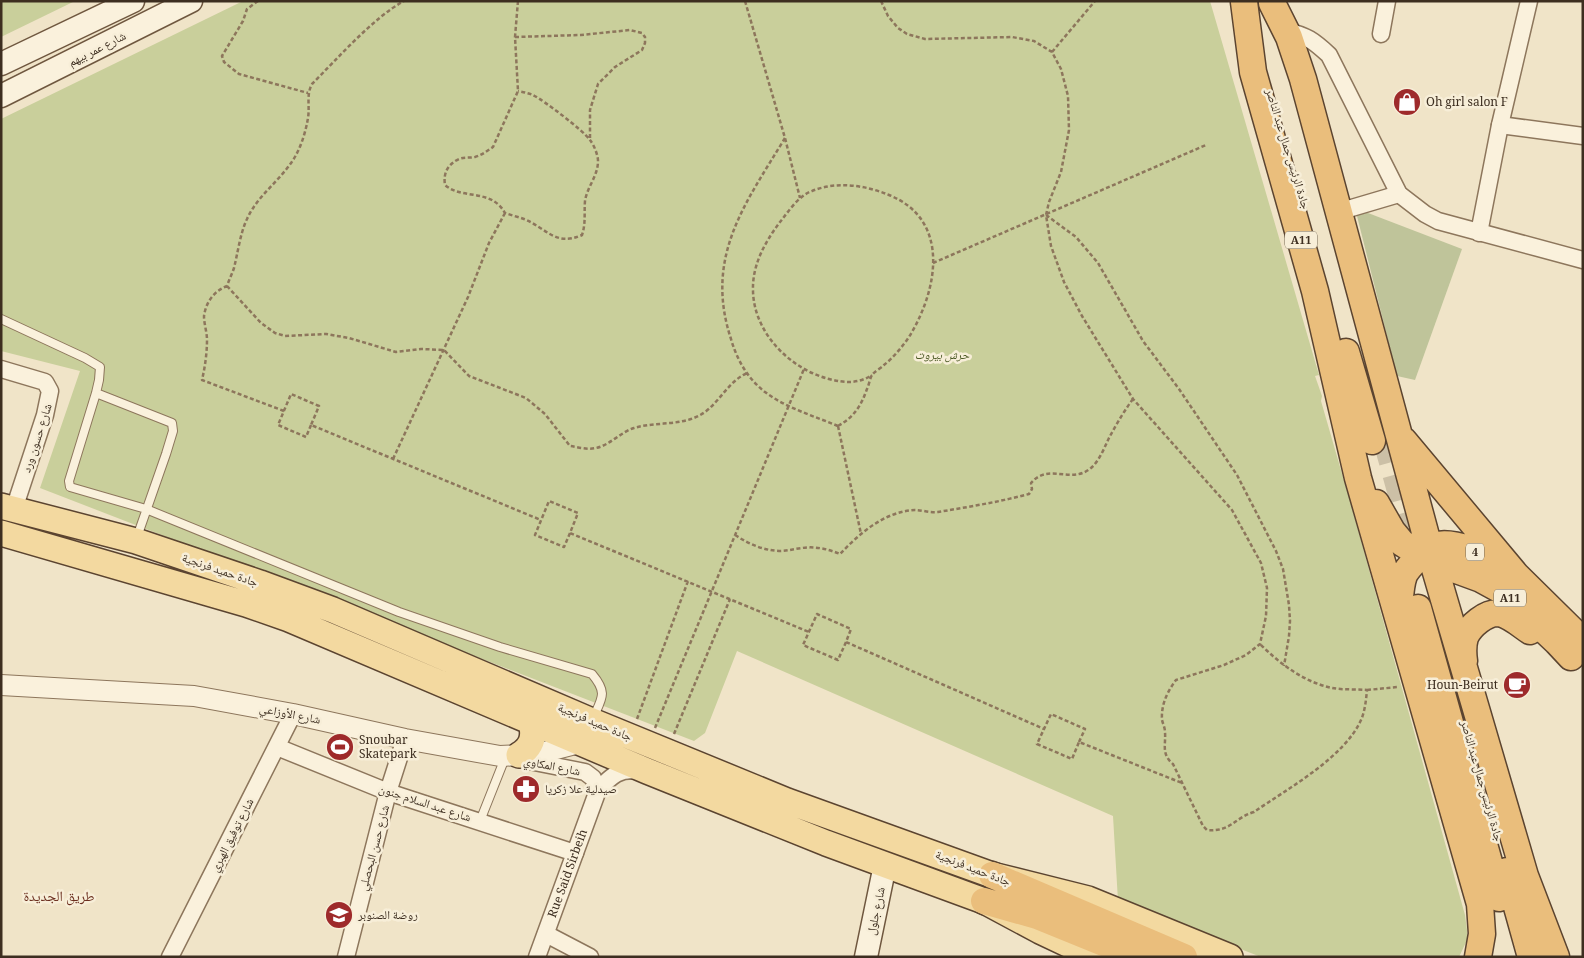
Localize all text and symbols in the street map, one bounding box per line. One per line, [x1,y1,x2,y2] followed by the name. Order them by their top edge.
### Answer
[65,27,130,74] street label: شارع عمر بيهم
[1258,85,1315,213] street label: جادة الرئيس جمال عبد الناصر
[1392,87,1422,117] shop icon: Oh girl salon F
[1426,93,1508,114] place label: Oh girl salon F
[1285,232,1317,248] road number: A11
[915,346,970,367] park label: حرش بيروت
[17,401,60,476] street label: شارع حسون ورد
[1466,544,1484,560] road number: 4
[179,549,261,594] street label: جادة حميد فرنجية
[1494,590,1526,606] road number: A11
[1502,670,1532,700] cafe icon: Houn-Beirut
[1427,676,1498,697] place label: Houn-Beirut
[554,698,635,749] street label: جادة حميد فرنجية
[257,699,322,732] street label: شارع الأوزاعي
[1453,717,1508,845] street label: جادة الرئيس جمال عبد الناصر
[359,731,418,766] place label: Snoubar Skatepark
[325,732,355,762] sports icon: Snoubar Skatepark
[522,752,582,783] street label: شارع المكاوي
[511,774,541,804] pharmacy icon: صيدلية علا زكريا
[375,780,474,829] street label: شارع عبد السلام جنون
[545,780,617,801] place label: صيدلية علا زكريا
[206,795,261,876] street label: شارع توفيق الهبري
[354,803,397,894] street label: شارع حسن البحصلي
[543,826,595,921] street label: Rue Said Sirbeih
[932,845,1014,894] street label: جادة حميد فرنجية
[862,885,893,937] street label: شارع جلول
[23,886,95,910] district label: طريق الجديدة
[324,900,354,930] school or university icon: روضة الصنوبر
[357,906,418,927] place label: روضة الصنوبر

